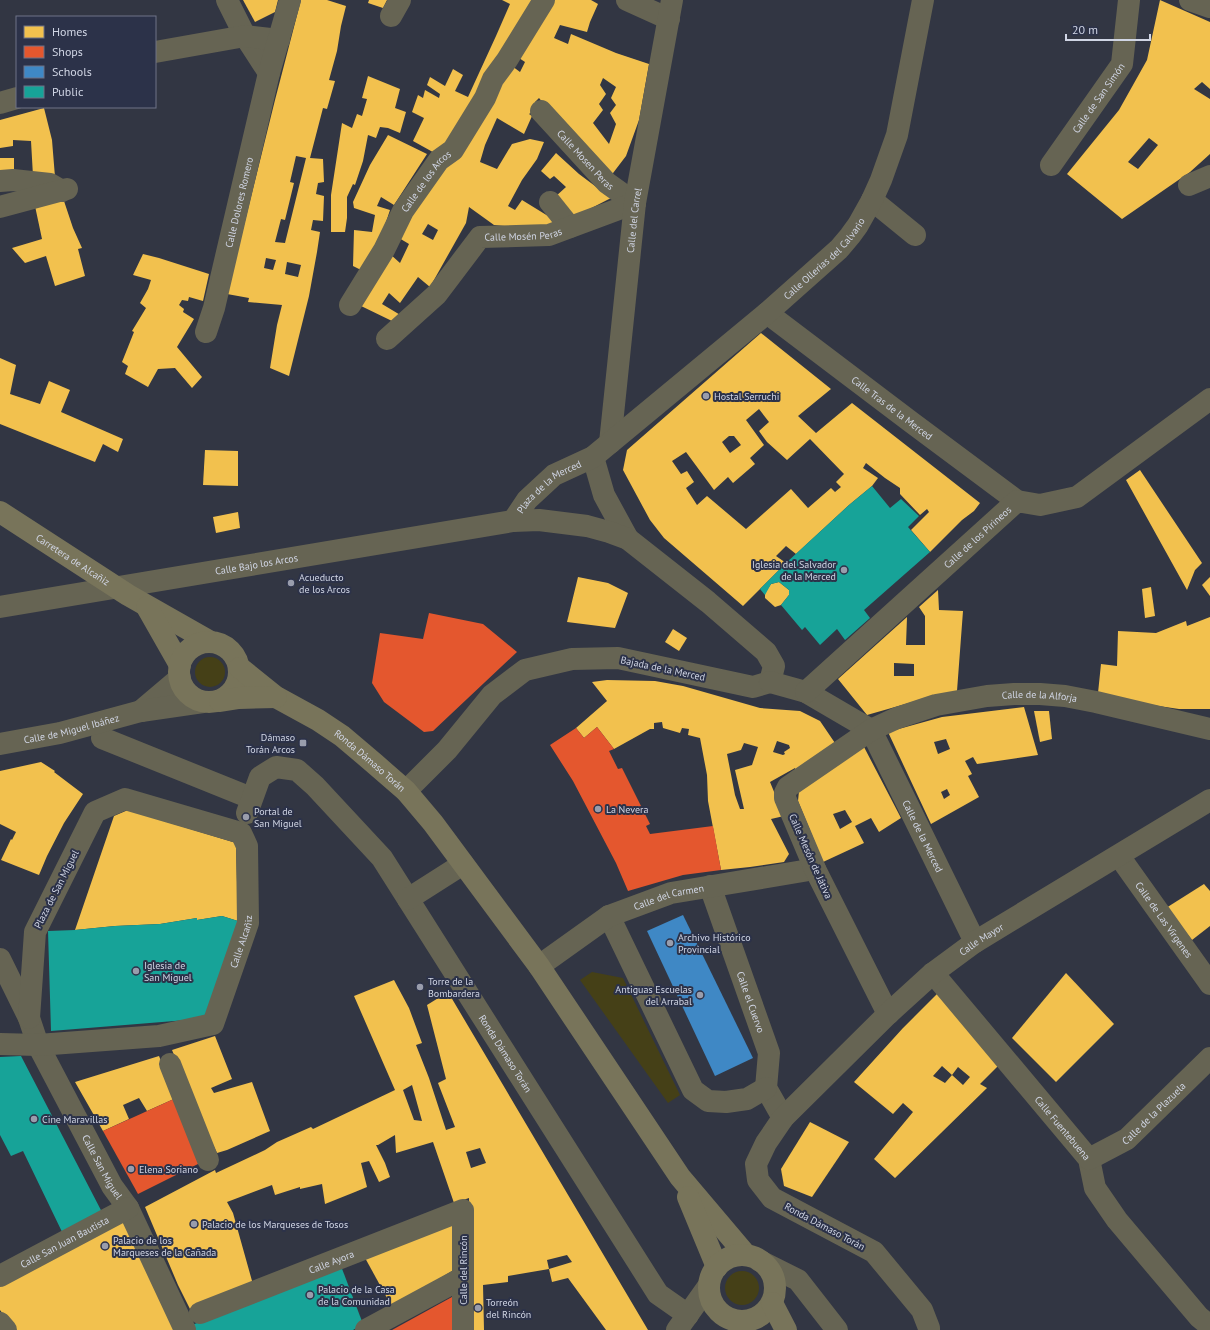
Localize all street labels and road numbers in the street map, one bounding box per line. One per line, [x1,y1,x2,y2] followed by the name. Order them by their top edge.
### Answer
[1069,61,1128,136] street label: Calle de San Simón
[554,127,616,193] street label: Calle Mosen Peras
[398,147,454,215] street label: Calle de los Arcos
[222,156,256,249] street label: Calle Dolores Romero
[624,187,645,254] street label: Calle del Carrel
[781,216,868,302] street label: Calle Ollerias del Calvario
[484,225,564,244] street label: Calle Mosén Peras
[849,373,935,443] street label: Calle Tras de la Merced
[514,457,583,516] street label: Plaza de la Merced
[941,503,1014,571] street label: Calle de los Pirineos
[33,531,112,588] street label: Carretera de Alcañiz
[214,551,299,578] street label: Calle Bajo los Arcos
[619,653,706,684] street label: Bajada de la Merced
[1001,688,1078,705] street label: Calle de la Alforja
[23,711,121,747] street label: Calle de Miguel Ibáñez
[332,727,408,795] street label: Ronda Dámaso Torán
[899,798,946,874] street label: Calle de la Merced
[786,812,835,901] street label: Calle Mesón de Játiva
[31,848,82,931] street label: Plaza de San Miguel
[1132,879,1195,960] street label: Calle de Las Vírgenes
[632,882,705,913] street label: Calle del Carmen
[227,915,255,970] street label: Calle Alcañiz
[957,920,1006,959] street label: Calle Mayor
[734,970,767,1035] street label: Calle el Cuervo
[476,1012,535,1095] street label: Ronda Dámaso Torán
[1120,1079,1189,1148] street label: Calle de la Plazuela
[1032,1093,1093,1163] street label: Calle Fuentebuena
[79,1132,125,1202] street label: Calle San Miguel
[782,1200,867,1253] street label: Ronda Dámaso Torán
[18,1213,111,1271] street label: Calle San Juan Bautista
[457,1235,470,1305] street label: Calle del Rincón
[307,1247,356,1277] street label: Calle Ayora

